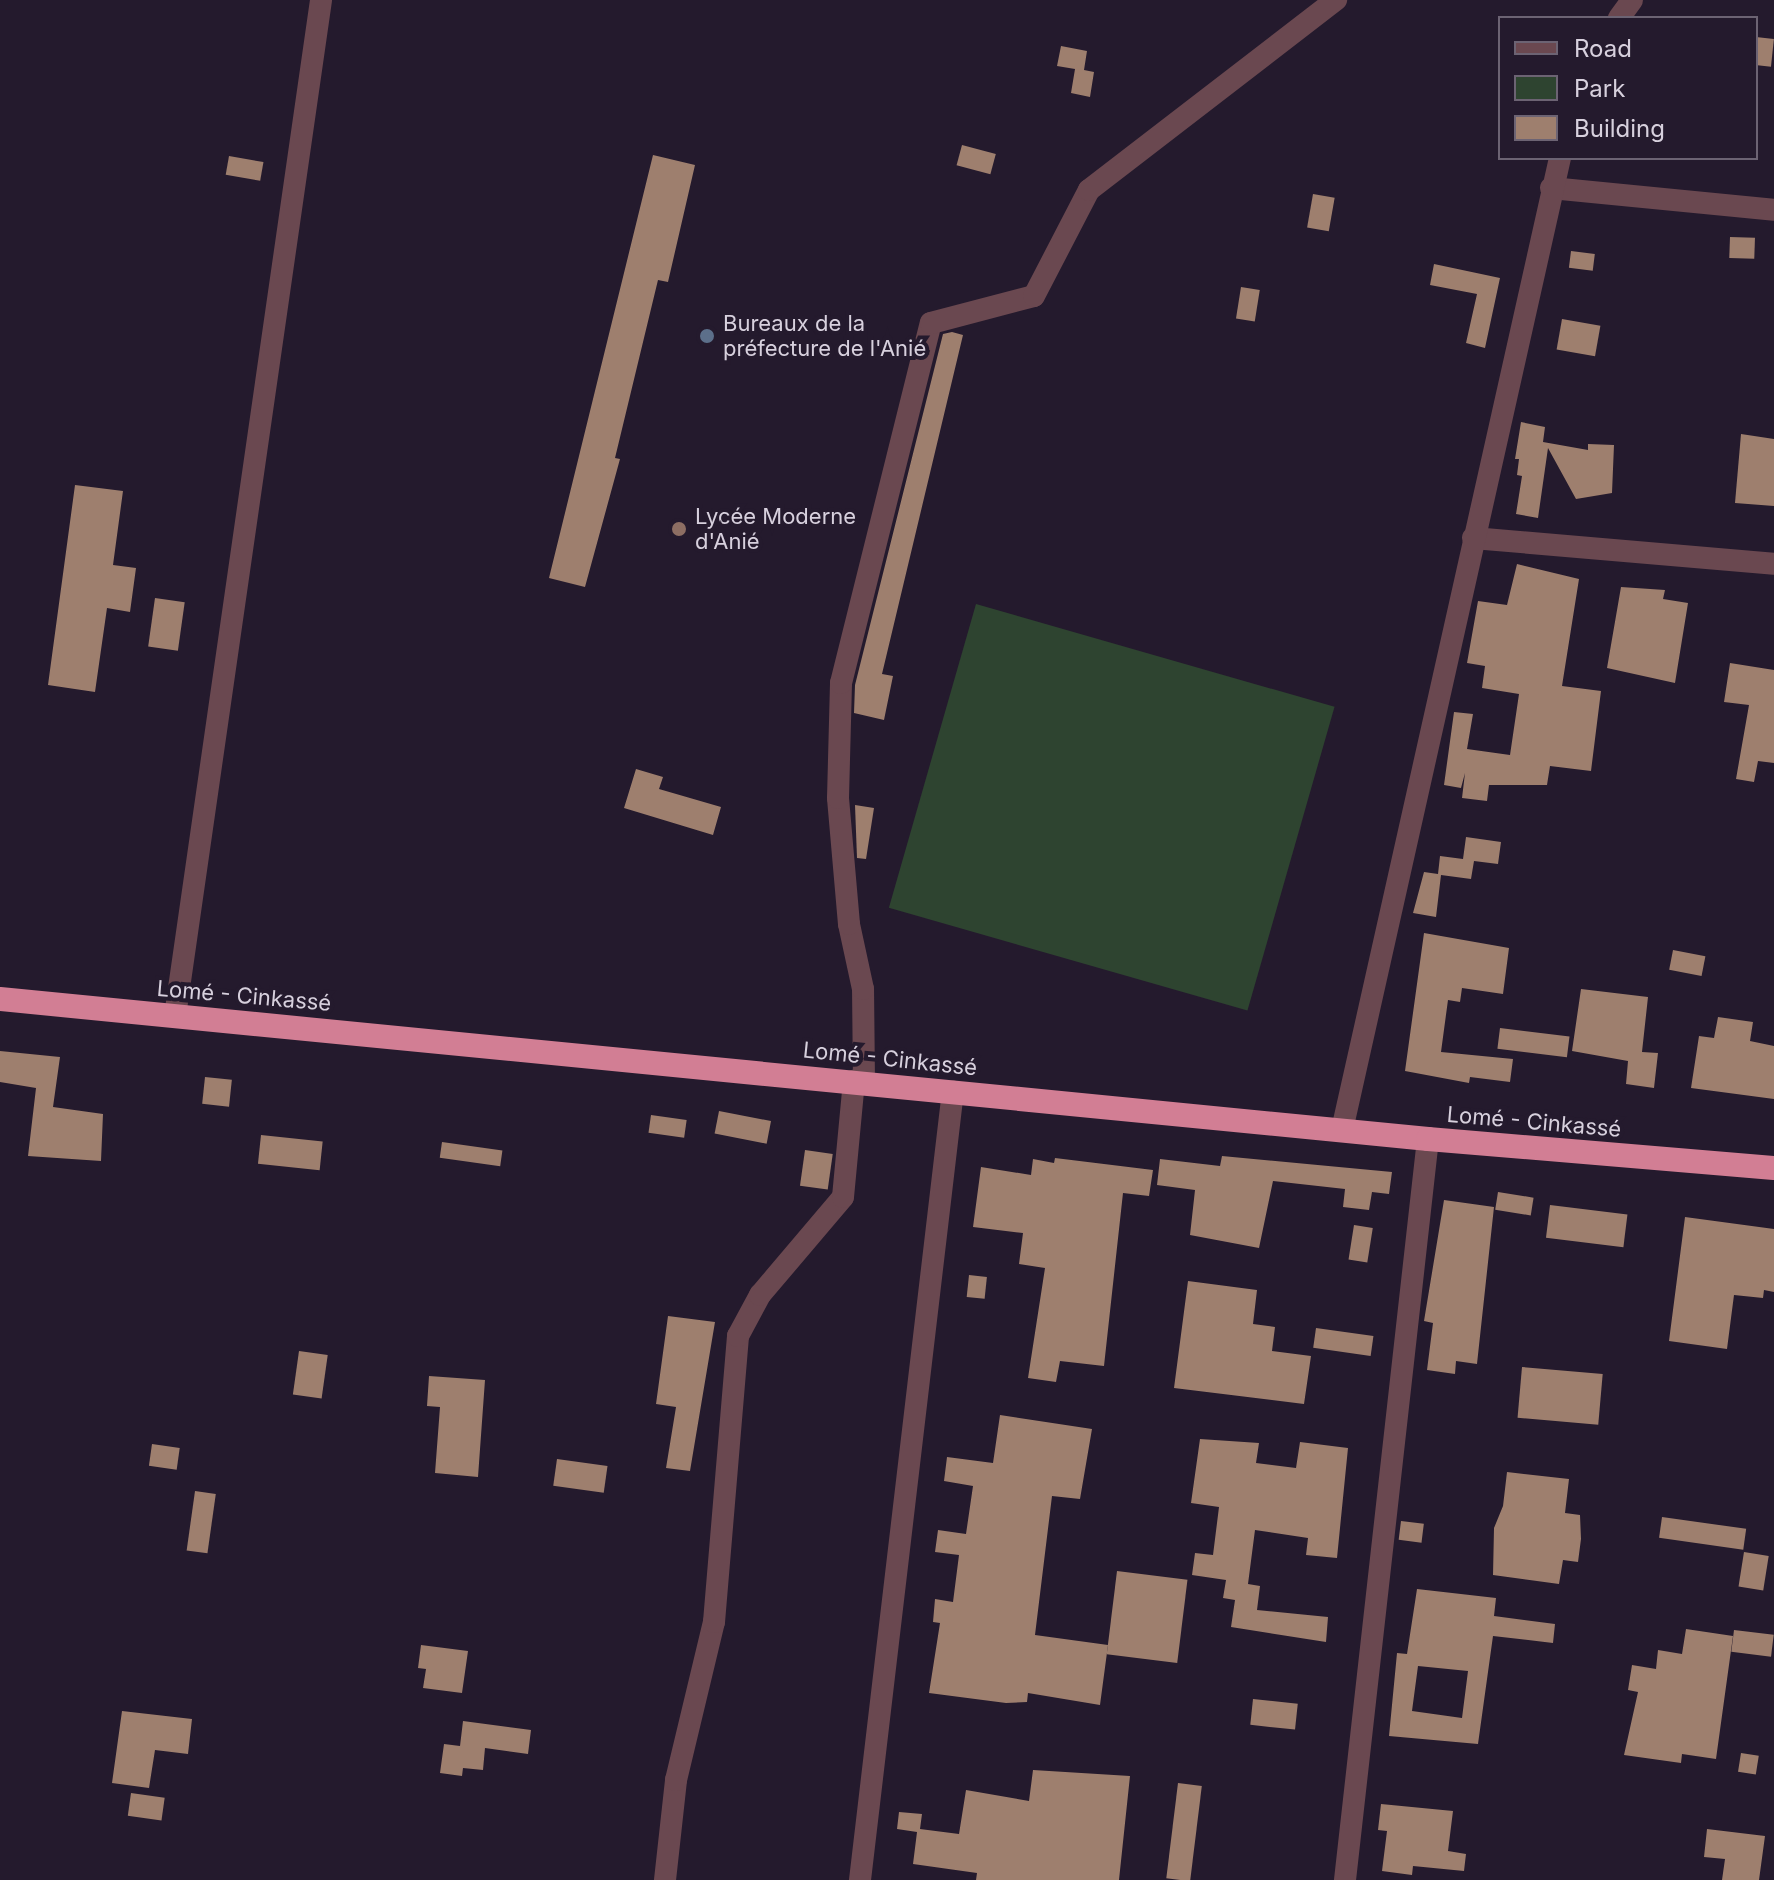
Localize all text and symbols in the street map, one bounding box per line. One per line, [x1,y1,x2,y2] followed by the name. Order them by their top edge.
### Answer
[1498,16,1758,160] legend
[1574,34,1632,63] text: Road
[1574,74,1625,103] text: Park
[1574,114,1665,143] text: Building
[723,310,926,362] place label: Bureaux de la préfecture de l'Anié
[698,327,716,345] marker: Bureaux de la préfecture de l'Anié
[695,503,856,554] place label: Lycée Moderne d'Anié
[670,520,688,538] marker: Lycée Moderne d'Anié
[156,975,332,1017] street label: Lomé - Cinkassé
[802,1037,978,1081] street label: Lomé - Cinkassé
[1446,1101,1622,1143] street label: Lomé - Cinkassé

